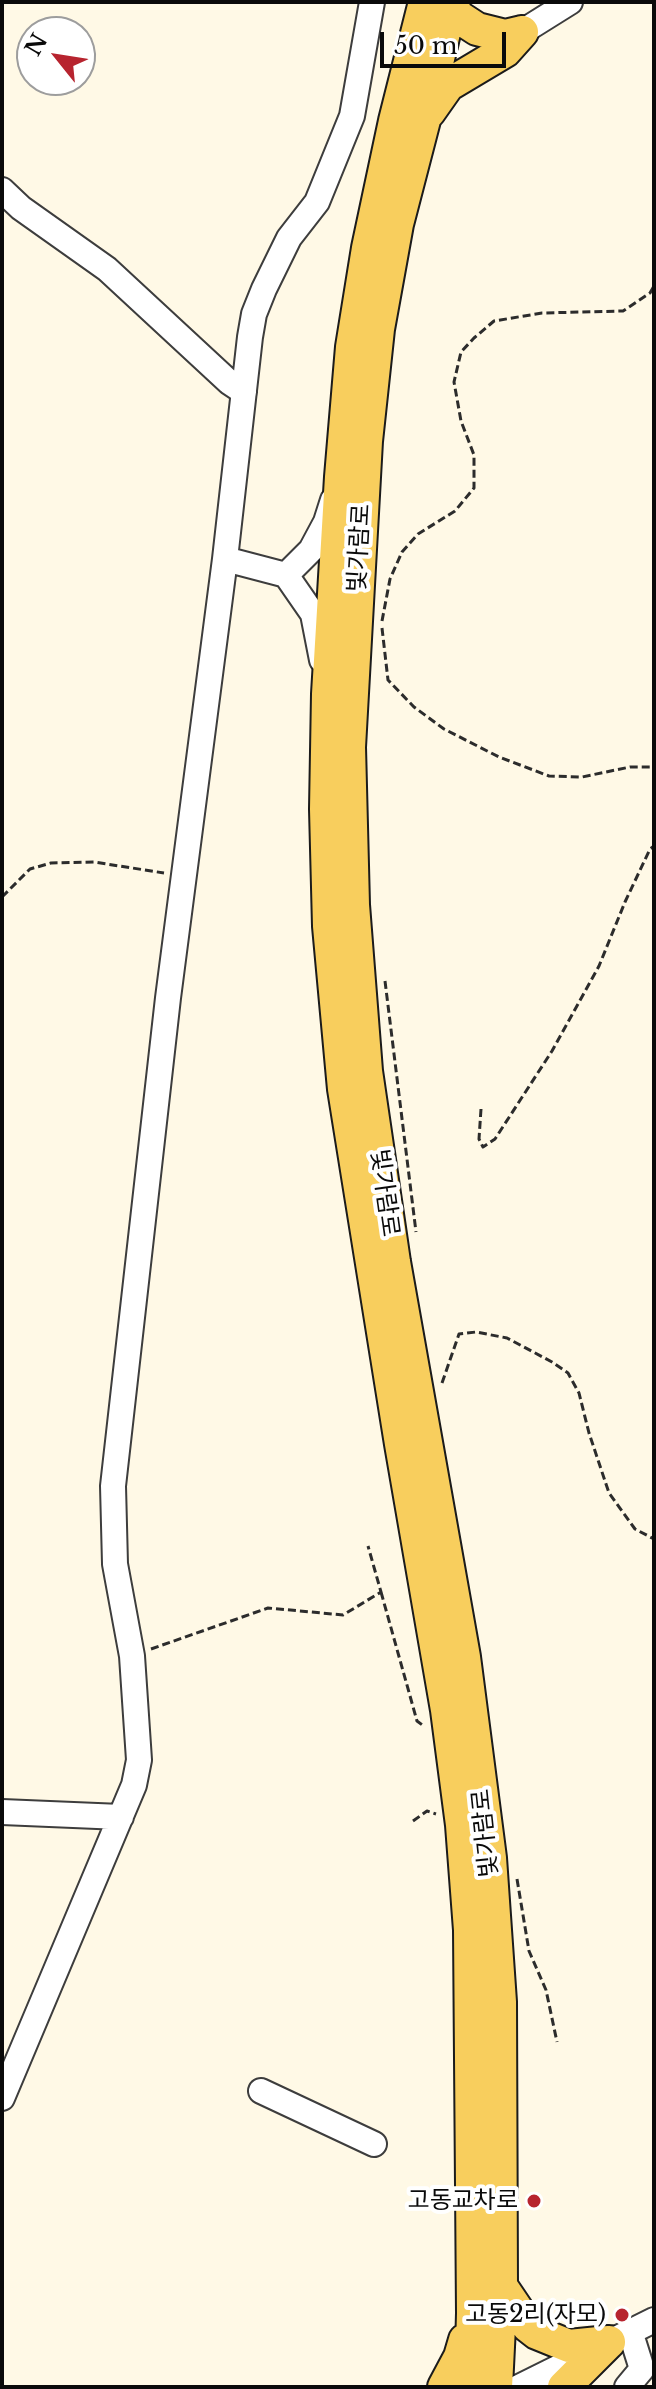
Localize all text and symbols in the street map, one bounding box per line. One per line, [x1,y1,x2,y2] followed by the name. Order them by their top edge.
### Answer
[16,16,96,96] north arrow
[384,16,510,66] scale bar
[20,29,53,60] text: N
[394,31,457,60] text: 50 m
[343,503,377,593] street label: 빛가람로
[364,1147,404,1239] street label: 빛가람로
[467,1788,505,1878] street label: 빛가람로
[408,2187,518,2215] place label: 고동교차로
[525,2192,543,2210] marker: 고동교차로
[465,2301,606,2329] place label: 고동2리(자모)
[613,2306,631,2324] marker: 고동2리(자모)

